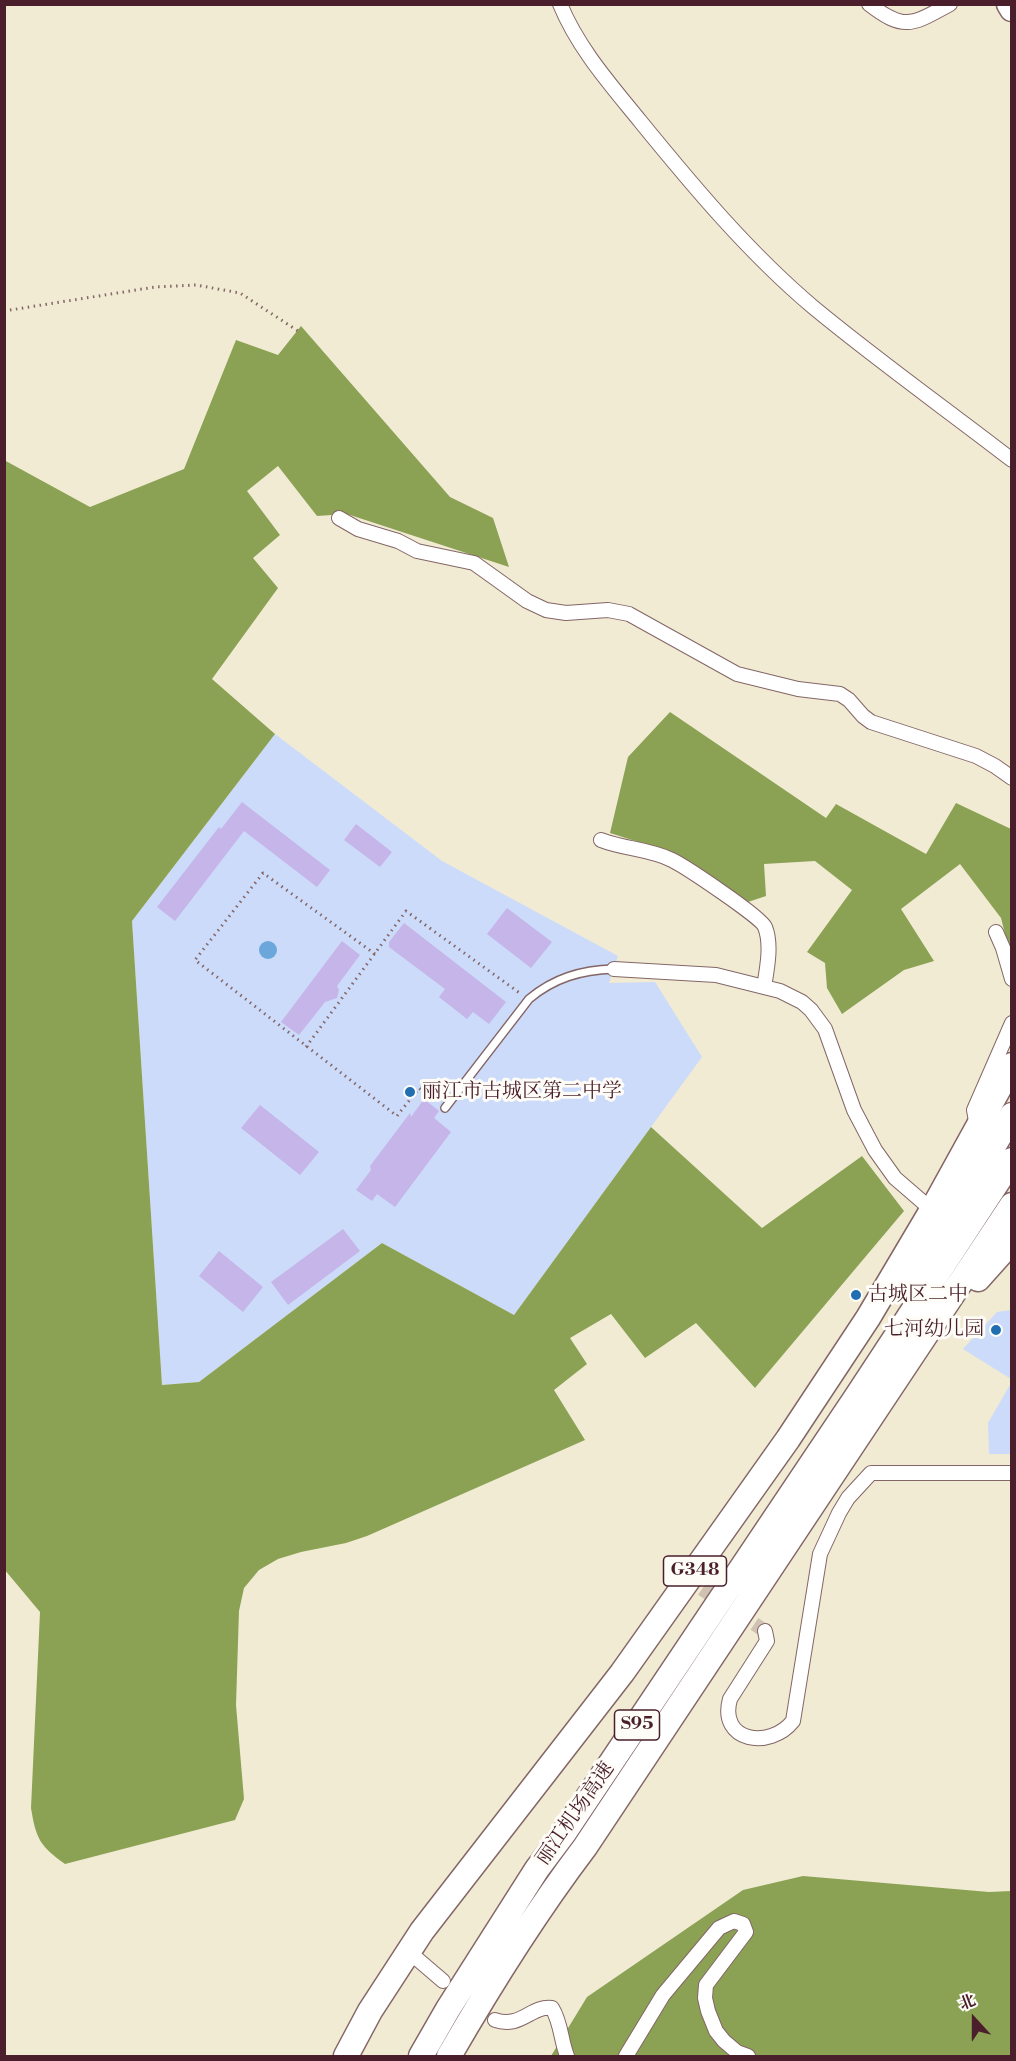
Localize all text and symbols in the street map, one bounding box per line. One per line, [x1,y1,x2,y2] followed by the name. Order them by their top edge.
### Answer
[422,1080,622,1104] place label: 丽江市古城区第二中学
[403,1085,417,1099] marker: 丽江市古城区第二中学
[868,1283,968,1307] place label: 古城区二中
[849,1288,863,1302] marker: 古城区二中
[884,1318,984,1342] place label: 七河幼儿园
[989,1323,1003,1337] marker: 七河幼儿园
[664,1556,726,1586] road number: G348
[614,1710,660,1740] road number: S95
[532,1758,620,1870] street label: 丽江机场高速
[944,1989,1004,2049] north arrow
[956,1990,979,2014] text: 北

